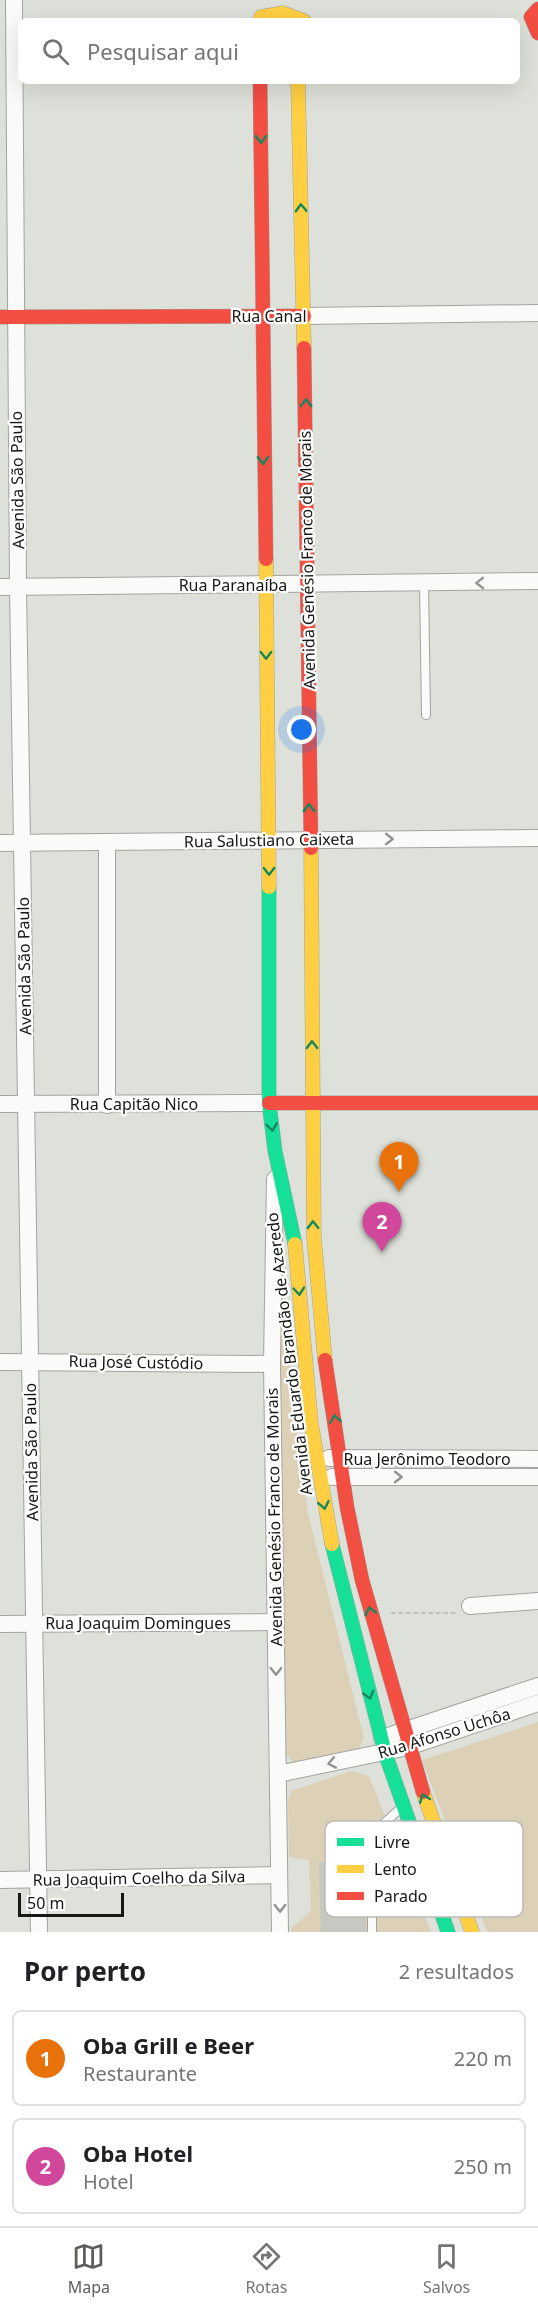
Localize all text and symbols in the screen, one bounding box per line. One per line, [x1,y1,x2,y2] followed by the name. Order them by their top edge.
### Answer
[18,18,520,84] search box
[39,35,72,68] icon: search
[87,36,239,66] text: Pesquisar aqui
[255,135,267,144] one-way arrow
[295,204,307,213] one-way arrow
[231,305,307,327] street label: Rua Canal
[299,399,312,408] one-way arrow
[5,411,29,549] street label: Avenida São Paulo
[294,430,320,690] street label: Avenida Genésio Franco de Morais
[257,456,269,465] one-way arrow
[179,574,287,596] street label: Rua Paranaíba
[475,577,484,589] one-way arrow
[260,651,272,660] one-way arrow
[287,715,316,744] your location
[303,804,315,813] one-way arrow
[184,828,354,852] street label: Rua Salustiano Caixeta
[384,833,393,845] one-way arrow
[263,867,275,876] one-way arrow
[12,897,36,1035] street label: Avenida São Paulo
[306,1041,318,1050] one-way arrow
[70,1093,198,1115] street label: Rua Capitão Nico
[265,1122,278,1131] one-way arrow
[380,1142,418,1192] pin: 1
[362,1202,401,1252] pin: 2
[261,1211,317,1497] street label: Avenida Eduardo Brandão de Azeredo
[307,1221,320,1230] one-way arrow
[292,1287,305,1296] one-way arrow
[68,1350,204,1374] street label: Rua José Custódio
[19,1383,43,1521] street label: Avenida São Paulo
[261,1387,287,1647] street label: Avenida Genésio Franco de Morais
[330,1414,342,1424] one-way arrow
[343,1448,511,1470] street label: Rua Jerônimo Teodoro
[394,1471,403,1483] one-way arrow
[317,1500,330,1510] one-way arrow
[365,1606,378,1616] one-way arrow
[45,1612,231,1634] street label: Rua Joaquim Domingues
[270,1667,283,1676] one-way arrow
[362,1690,375,1700] one-way arrow
[375,1702,513,1764] street label: Rua Afonso Uchôa
[327,1756,337,1769] one-way arrow
[419,1793,432,1804] one-way arrow
[325,1821,523,1917] legend
[374,1831,410,1853] text: Livre
[374,1858,417,1880] text: Lento
[32,1865,246,1891] street label: Rua Joaquim Coelho da Silva
[374,1885,427,1907] text: Parado
[18,1890,124,1918] scale bar
[27,1892,64,1914] text: 50 m
[273,1904,286,1913] one-way arrow
[24,1953,146,1989] text: Por perto
[399,1958,514,1985] text: 2 resultados
[83,2030,254,2060] text: Oba Grill e Beer
[40,2045,51,2072] text: 1
[454,2045,512,2072] text: 220 m
[83,2060,197,2087] text: Restaurante
[83,2138,193,2168] text: Oba Hotel
[40,2153,51,2180] text: 2
[454,2153,512,2180] text: 250 m
[83,2168,134,2195] text: Hotel
[68,2240,110,2298] tab: Mapa
[245,2240,287,2298] tab: Rotas
[423,2240,470,2298] tab: Salvos

